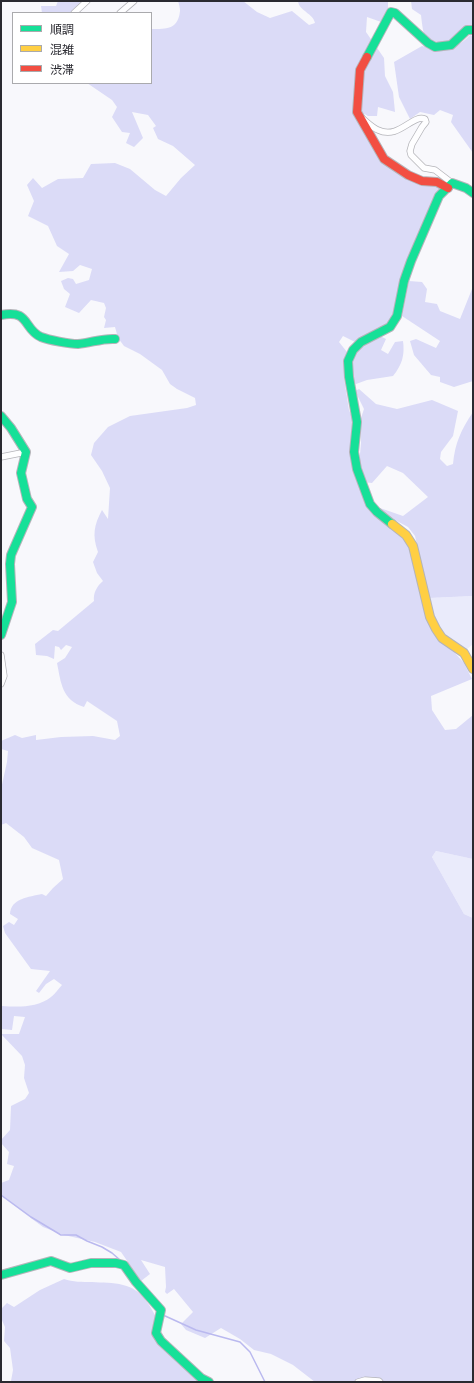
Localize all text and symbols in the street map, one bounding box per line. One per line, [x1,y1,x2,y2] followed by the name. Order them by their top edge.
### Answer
[12,12,152,84] legend
[50,22,74,37] text: 順調
[50,42,74,57] text: 混雑
[50,62,74,77] text: 渋滞

